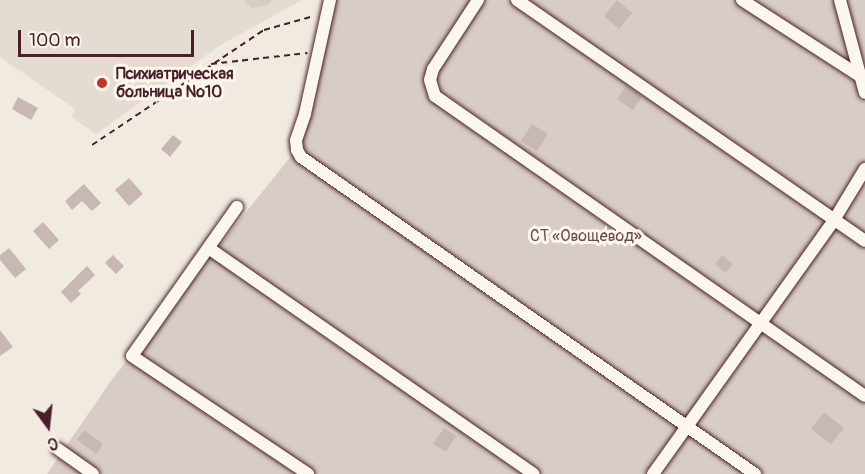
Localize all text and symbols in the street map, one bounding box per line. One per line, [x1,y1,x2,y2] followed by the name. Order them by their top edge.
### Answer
[21,18,196,56] scale bar
[29,29,81,52] text: 100 m
[116,64,233,102] place label: Психиатрическая больница №10
[93,74,111,92] marker: Психиатрическая больница №10
[530,226,642,246] park label: СТ «Овощевод»
[18,396,78,456] north arrow
[45,432,60,454] text: С

